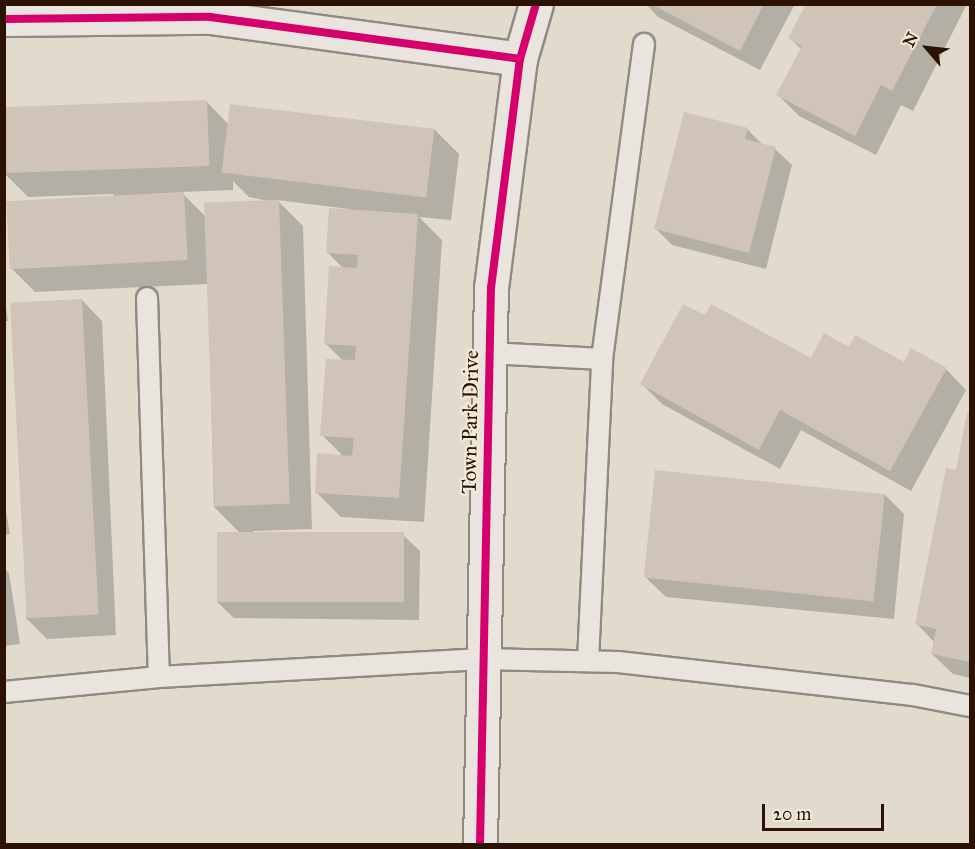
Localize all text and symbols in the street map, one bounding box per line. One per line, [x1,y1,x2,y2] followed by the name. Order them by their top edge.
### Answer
[897,18,957,78] north arrow
[899,29,922,50] text: N
[456,350,484,494] street label: Town Park Drive
[765,792,886,830] scale bar
[773,803,811,825] text: 20 m

